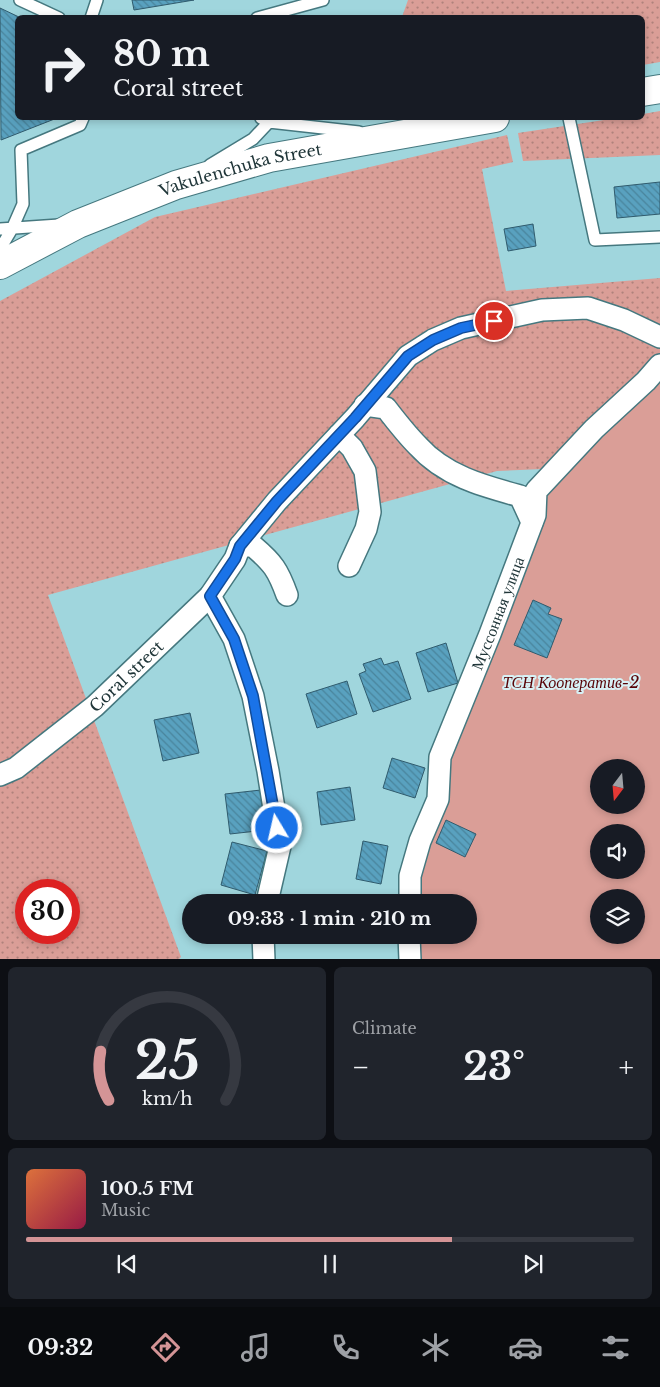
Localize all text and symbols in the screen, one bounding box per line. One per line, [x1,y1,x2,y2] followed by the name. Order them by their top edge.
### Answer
[113,32,210,75] text: 80 m
[30,35,95,100] icon: right
[113,75,243,102] text: Coral street
[155,139,323,201] street label: Vakulenchuka Street
[473,300,515,342] pin
[480,307,508,335] icon: arrive
[467,554,528,673] street label: Муссонная улица
[85,636,167,716] street label: Coral street
[503,672,639,692] park label: ТСН Кооператив-2
[590,759,645,814] north arrow
[590,759,645,944] map controls
[250,801,302,853] position arrow
[590,824,645,879] button: sound
[15,879,80,944] speed limit sign: 30
[590,889,645,944] button: layers
[228,907,431,930] text: 09:33 · 1 min · 210 m
[352,1018,417,1038] text: Climate
[135,1029,199,1093] text: 25
[463,1043,525,1090] text: 23°
[352,1050,370,1085] text: −
[619,1050,634,1085] text: +
[142,1088,192,1110] text: km/h
[101,1177,194,1200] text: 100.5 FM
[101,1200,150,1220] text: Music
[113,1250,141,1278] icon: previous
[316,1250,344,1278] icon: pause
[519,1250,547,1278] icon: next
[148,1330,183,1365] icon: directions
[238,1330,273,1365] icon: music
[328,1330,363,1365] icon: phone
[418,1330,453,1365] icon: climate
[508,1330,543,1365] icon: car
[598,1330,633,1365] icon: filters
[27,1334,93,1361] text: 09:32

